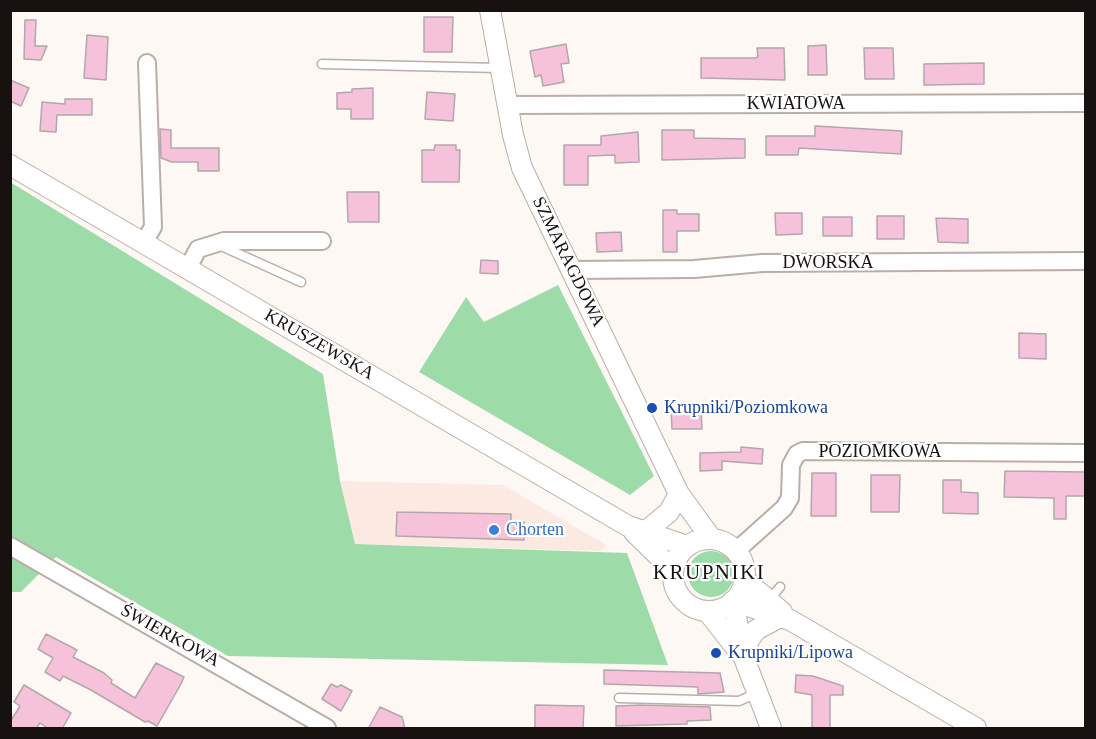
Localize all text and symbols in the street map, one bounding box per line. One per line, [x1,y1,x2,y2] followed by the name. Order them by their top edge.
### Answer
[747,93,845,115] street label: KWIATOWA
[527,193,609,331] street label: SZMARAGDOWA
[782,252,874,274] street label: DWORSKA
[260,305,378,385] street label: KRUSZEWSKA
[664,397,828,419] place label: Krupniki/Poziomkowa
[645,401,659,415] marker: Krupniki/Poziomkowa
[819,441,941,463] street label: POZIOMKOWA
[506,519,564,541] place label: Chorten
[487,523,501,537] marker: Chorten
[653,560,765,586] district label: KRUPNIKI
[117,600,223,672] street label: ŚWIERKOWA
[728,642,853,664] place label: Krupniki/Lipowa
[709,646,723,660] marker: Krupniki/Lipowa

